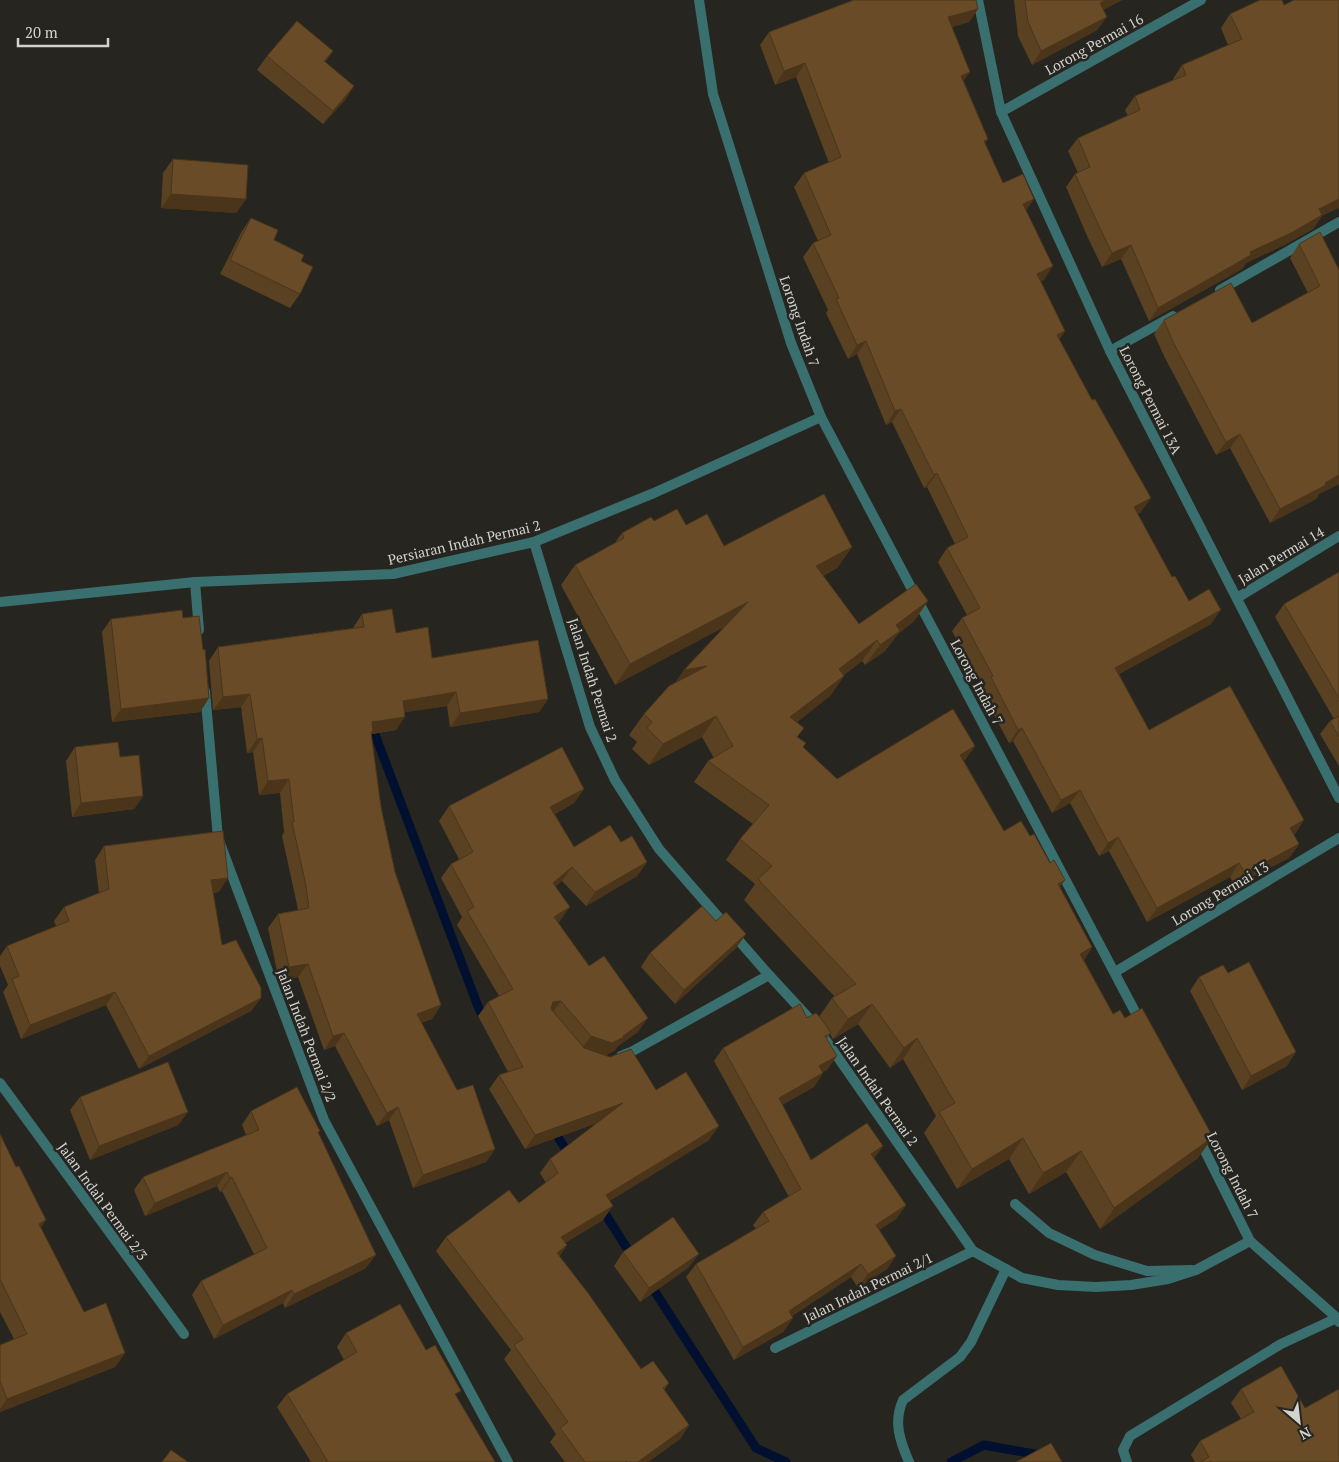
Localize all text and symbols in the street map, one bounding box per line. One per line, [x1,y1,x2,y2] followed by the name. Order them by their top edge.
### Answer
[1041,9,1147,79] street label: Lorong Permai 16
[18,15,108,47] scale bar
[25,22,58,42] text: 20 m
[776,273,824,369] street label: Lorong Indah 7
[1115,343,1187,458] street label: Lorong Permai 13A
[386,515,542,569] street label: Persiaran Indah Permai 2
[1235,522,1328,588] street label: Jalan Permai 14
[564,616,622,744] street label: Jalan Indah Permai 2
[946,636,1008,728] street label: Lorong Indah 7
[1168,857,1272,929] street label: Lorong Permai 13
[273,966,341,1104] street label: Jalan Indah Permai 2/2
[833,1033,923,1149] street label: Jalan Indah Permai 2
[1203,1128,1263,1222] street label: Lorong Indah 7
[54,1138,152,1264] street label: Jalan Indah Permai 2/3
[800,1247,936,1327] street label: Jalan Indah Permai 2/1
[1274,1397,1324,1447] north arrow
[1296,1423,1314,1445] text: N

